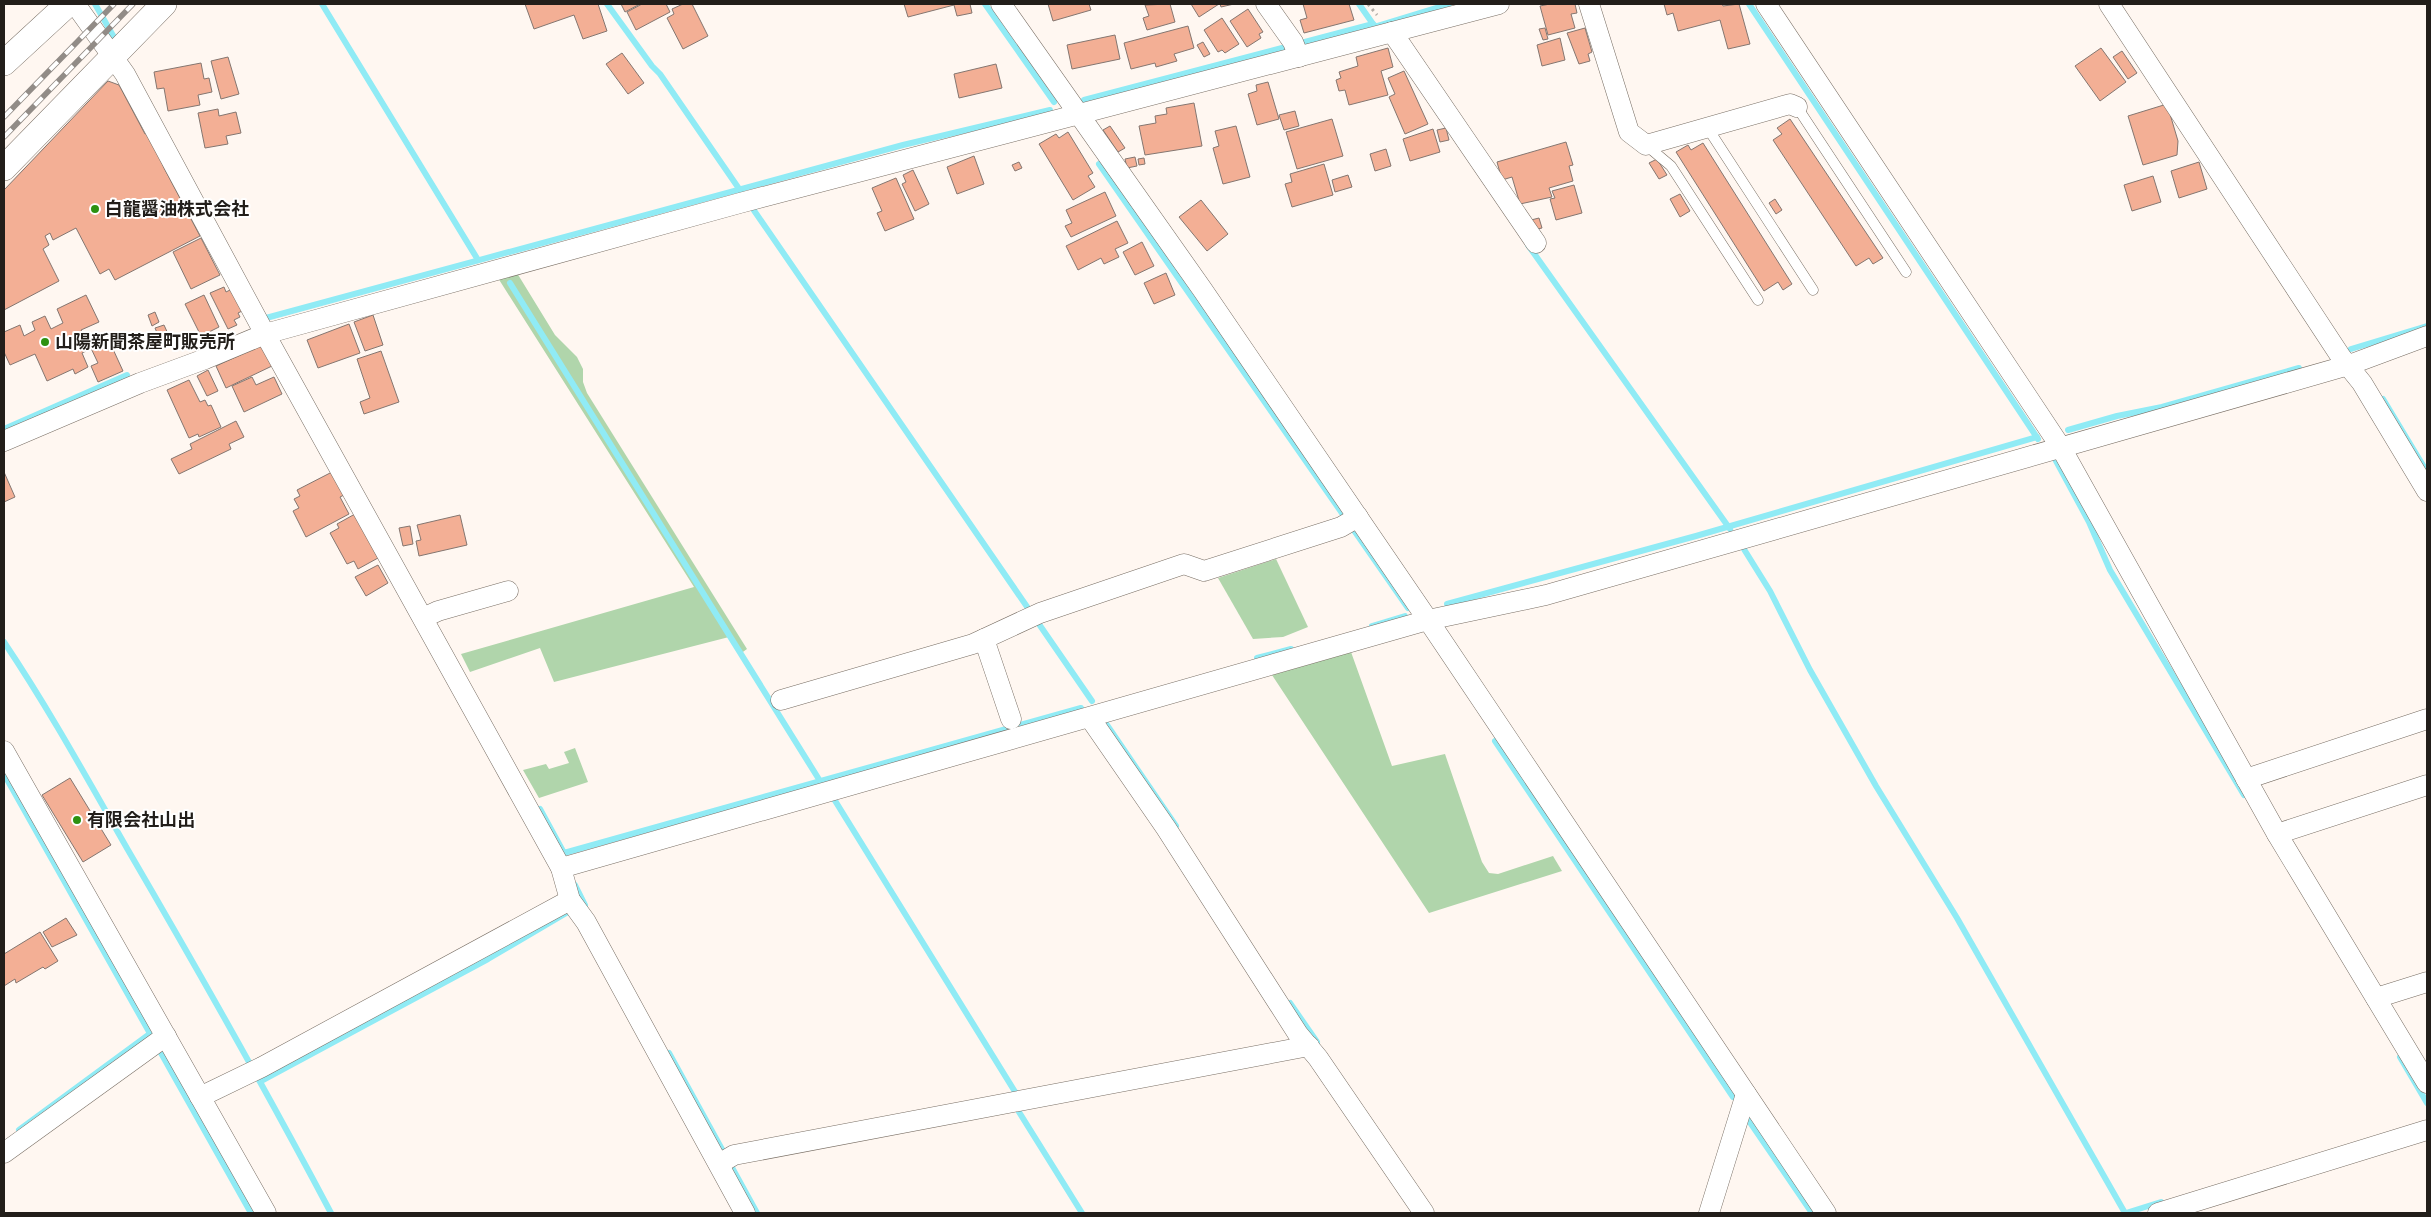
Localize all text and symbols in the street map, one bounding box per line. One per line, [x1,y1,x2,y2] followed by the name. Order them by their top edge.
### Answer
[105,196,249,223] place label: 白龍醤油株式会社
[89,203,101,215] marker: 白龍醤油株式会社
[55,329,235,356] place label: 山陽新聞茶屋町販売所
[39,336,51,348] marker: 山陽新聞茶屋町販売所
[87,807,195,834] place label: 有限会社山出
[71,814,83,826] marker: 有限会社山出

